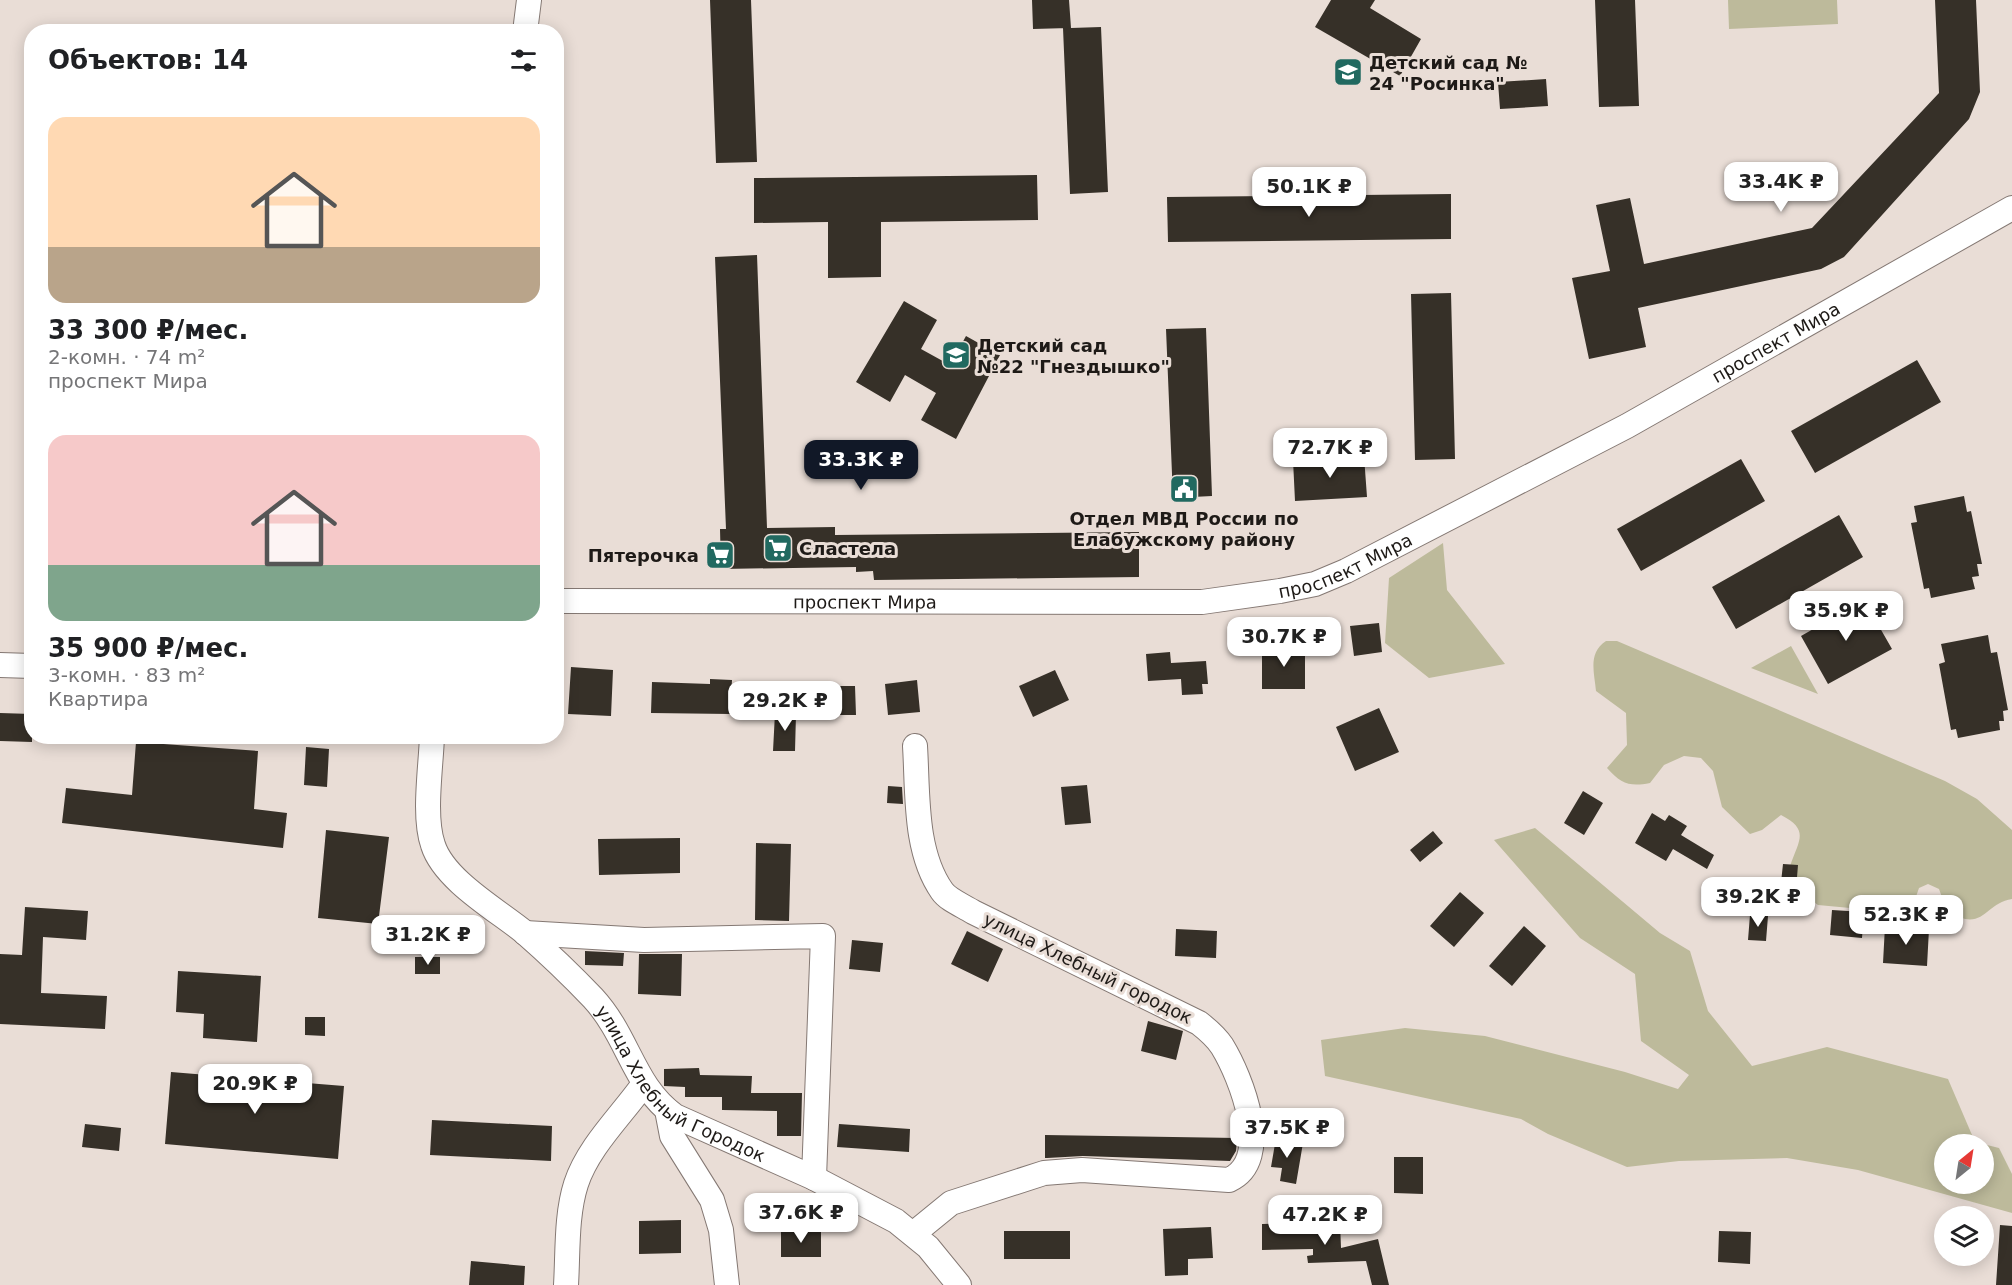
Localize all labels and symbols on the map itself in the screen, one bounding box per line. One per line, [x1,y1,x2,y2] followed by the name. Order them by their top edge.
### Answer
[1369,52,1527,94] place label: Детский сад № 24 "Росинка"
[1332,56,1364,88] school or university icon: Детский сад № 24 "Росинка"
[1726,162,1836,213] pin: 33.4K ₽
[1254,167,1364,218] pin: 50.1K ₽
[1708,297,1843,386] street label: проспект Мира
[977,335,1170,377] place label: Детский сад №22 "Гнездышко"
[940,339,972,371] school or university icon: Детский сад №22 "Гнездышко"
[1275,428,1385,479] pin: 72.7K ₽
[806,440,916,491] pin: 33.3K ₽
[1168,473,1200,505] public building icon: Отдел МВД России по Елабужскому району
[1069,508,1299,550] place label: Отдел МВД России по Елабужскому району
[1276,528,1416,602] street label: проспект Мира
[762,532,794,564] supermarket icon: Сластела
[799,538,896,559] place label: Сластела
[704,539,736,571] supermarket icon: Пятерочка
[588,545,699,566] place label: Пятерочка
[793,591,937,612] street label: проспект Мира
[1791,591,1901,642] pin: 35.9K ₽
[1229,617,1339,668] pin: 30.7K ₽
[730,681,840,732] pin: 29.2K ₽
[1703,877,1813,928] pin: 39.2K ₽
[1851,895,1961,946] pin: 52.3K ₽
[980,908,1196,1028] street label: улица Хлебный городок
[373,915,483,966] pin: 31.2K ₽
[592,1001,769,1166] street label: улица Хлебный Городок
[200,1064,310,1115] pin: 20.9K ₽
[1232,1108,1342,1159] pin: 37.5K ₽
[1934,1134,1994,1194] north arrow
[746,1193,856,1244] pin: 37.6K ₽
[1270,1195,1380,1246] pin: 47.2K ₽

